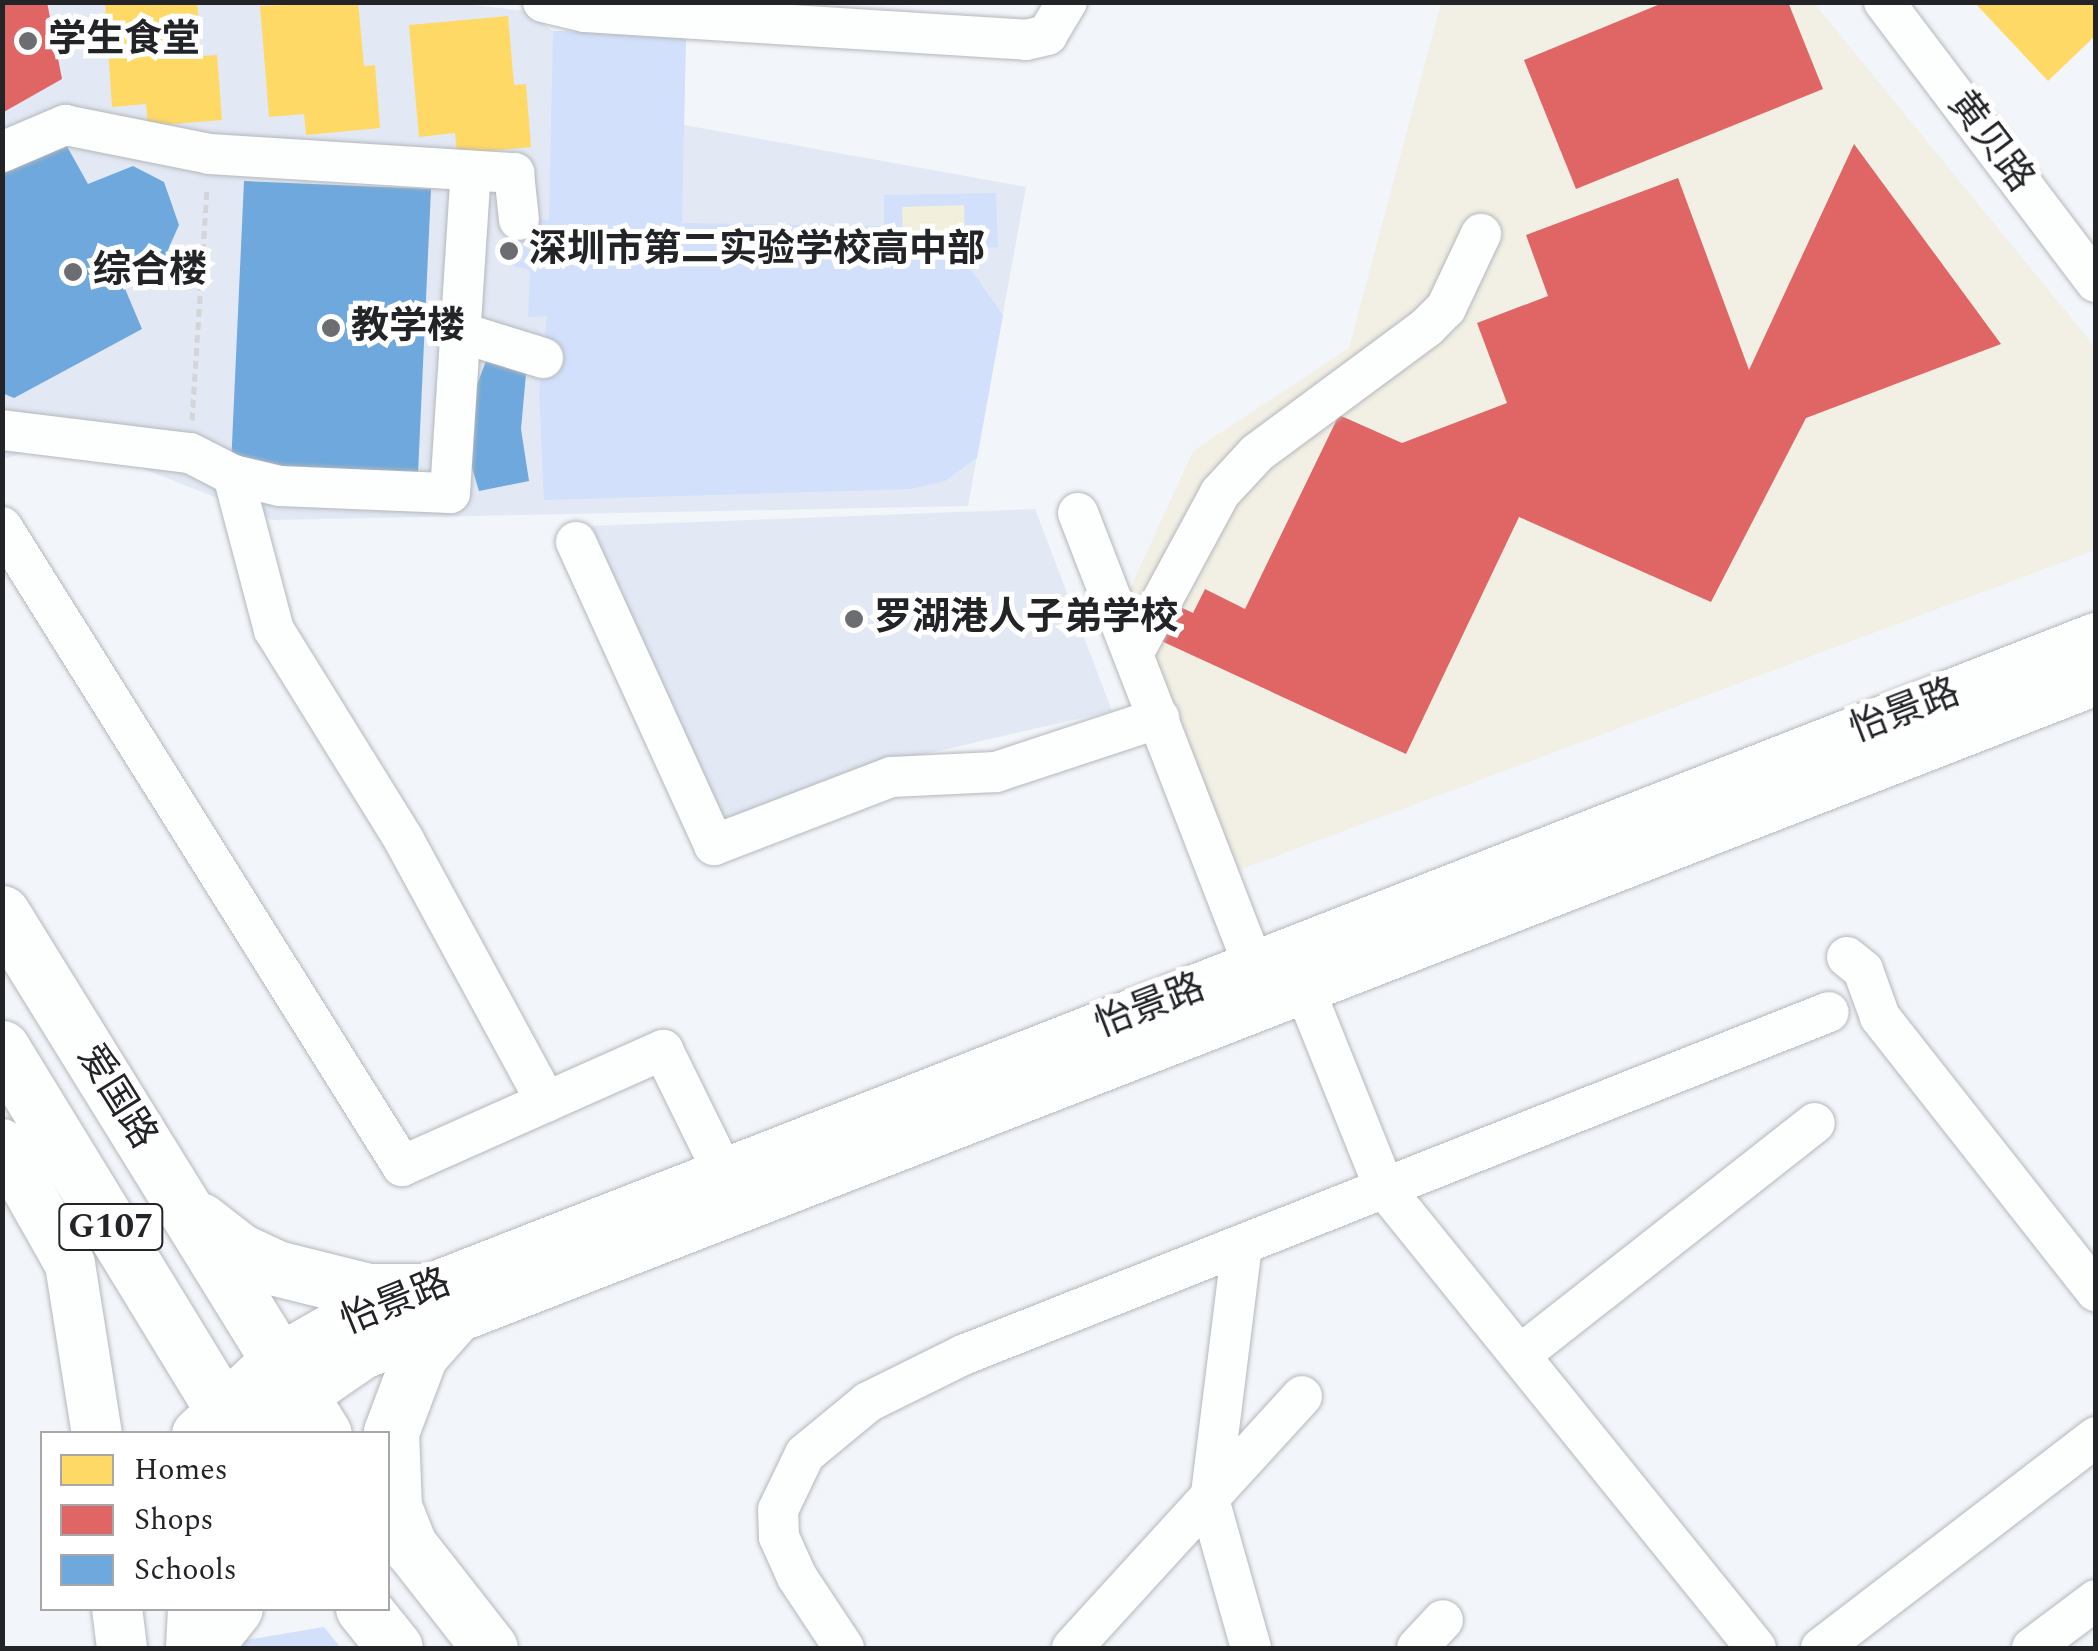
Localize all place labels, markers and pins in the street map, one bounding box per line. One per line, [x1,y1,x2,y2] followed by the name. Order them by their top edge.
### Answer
[48,18,200,64] place label: 学生食堂
[17,30,39,52] marker: 学生食堂
[529,228,985,274] place label: 深圳市第二实验学校高中部
[498,240,520,262] marker: 深圳市第二实验学校高中部
[93,249,207,295] place label: 综合楼
[62,261,84,283] marker: 综合楼
[351,305,465,351] place label: 教学楼
[320,317,342,339] marker: 教学楼
[874,596,1178,642] place label: 罗湖港人子弟学校
[843,608,865,630] marker: 罗湖港人子弟学校

